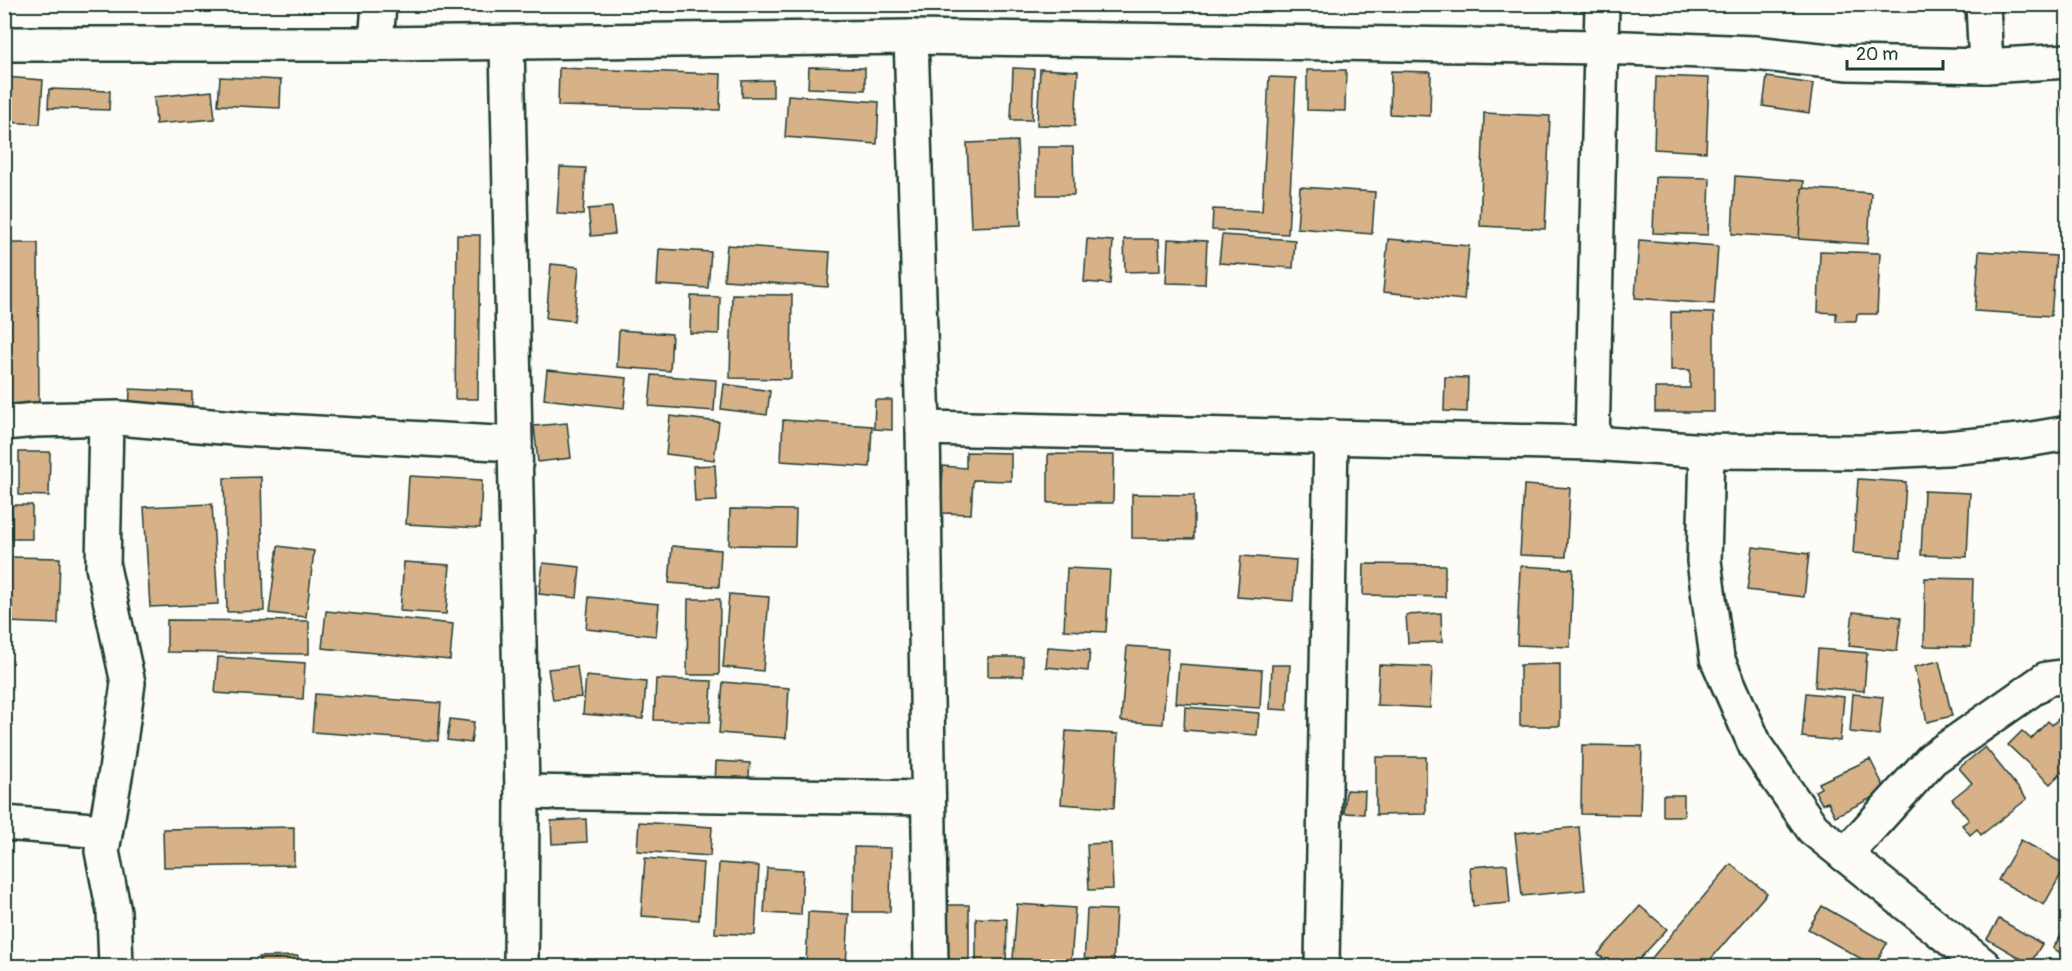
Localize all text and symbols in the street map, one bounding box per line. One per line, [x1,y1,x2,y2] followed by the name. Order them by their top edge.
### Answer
[1847,33,1943,71] scale bar
[1856,43,1898,66] text: 20 m

